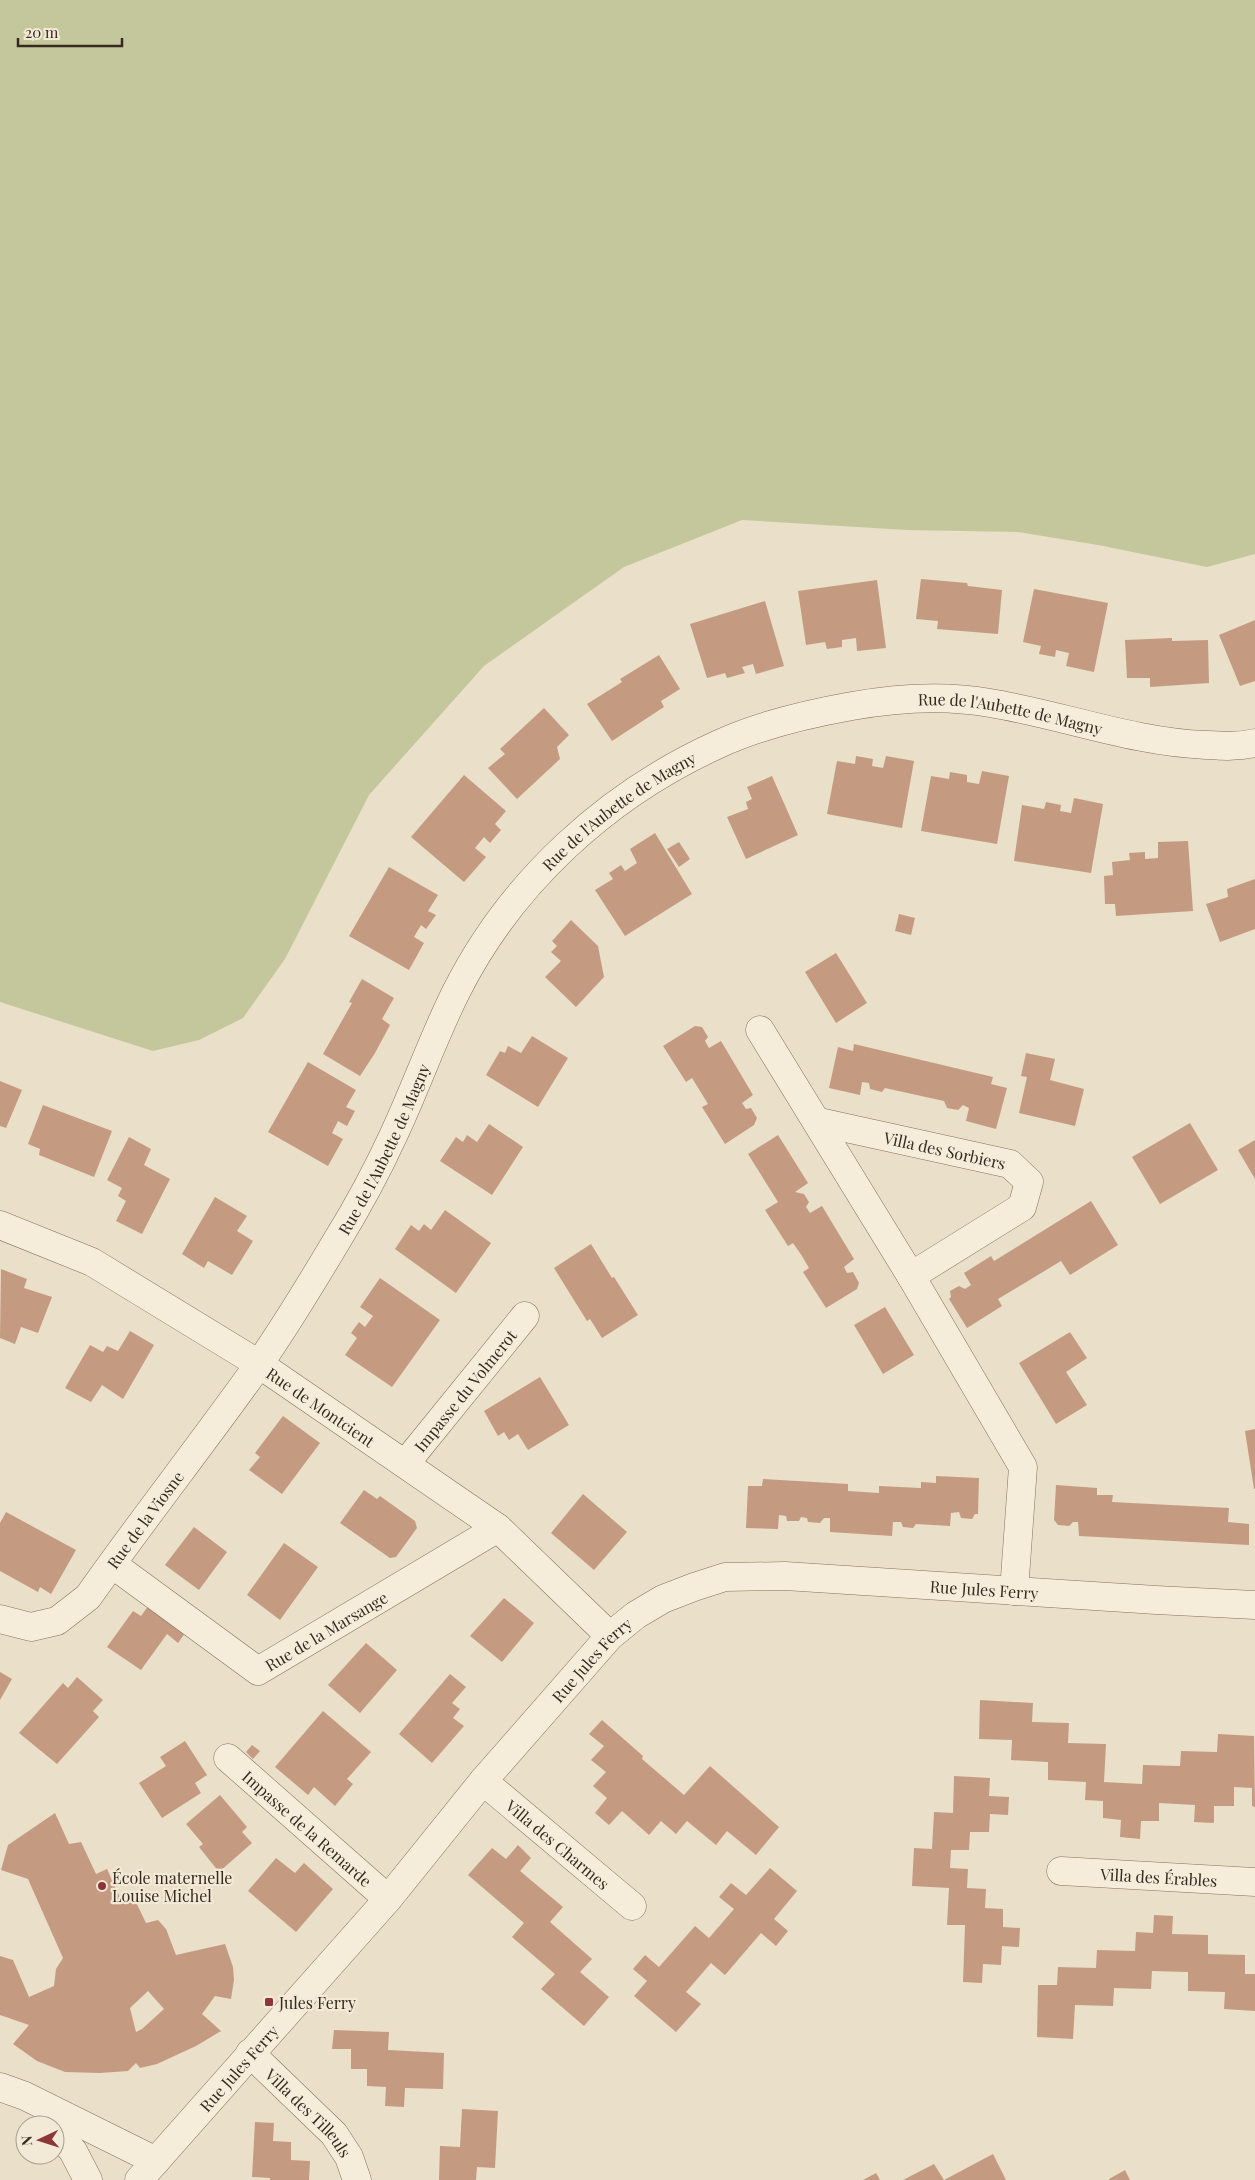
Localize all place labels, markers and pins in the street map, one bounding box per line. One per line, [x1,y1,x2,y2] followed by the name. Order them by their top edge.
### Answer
[112,1867,232,1906] place label: École maternelle Louise Michel
[96,1880,108,1892] marker: École maternelle Louise Michel
[278,1992,356,2013] place label: Jules Ferry
[263,1996,275,2008] marker: Jules Ferry

